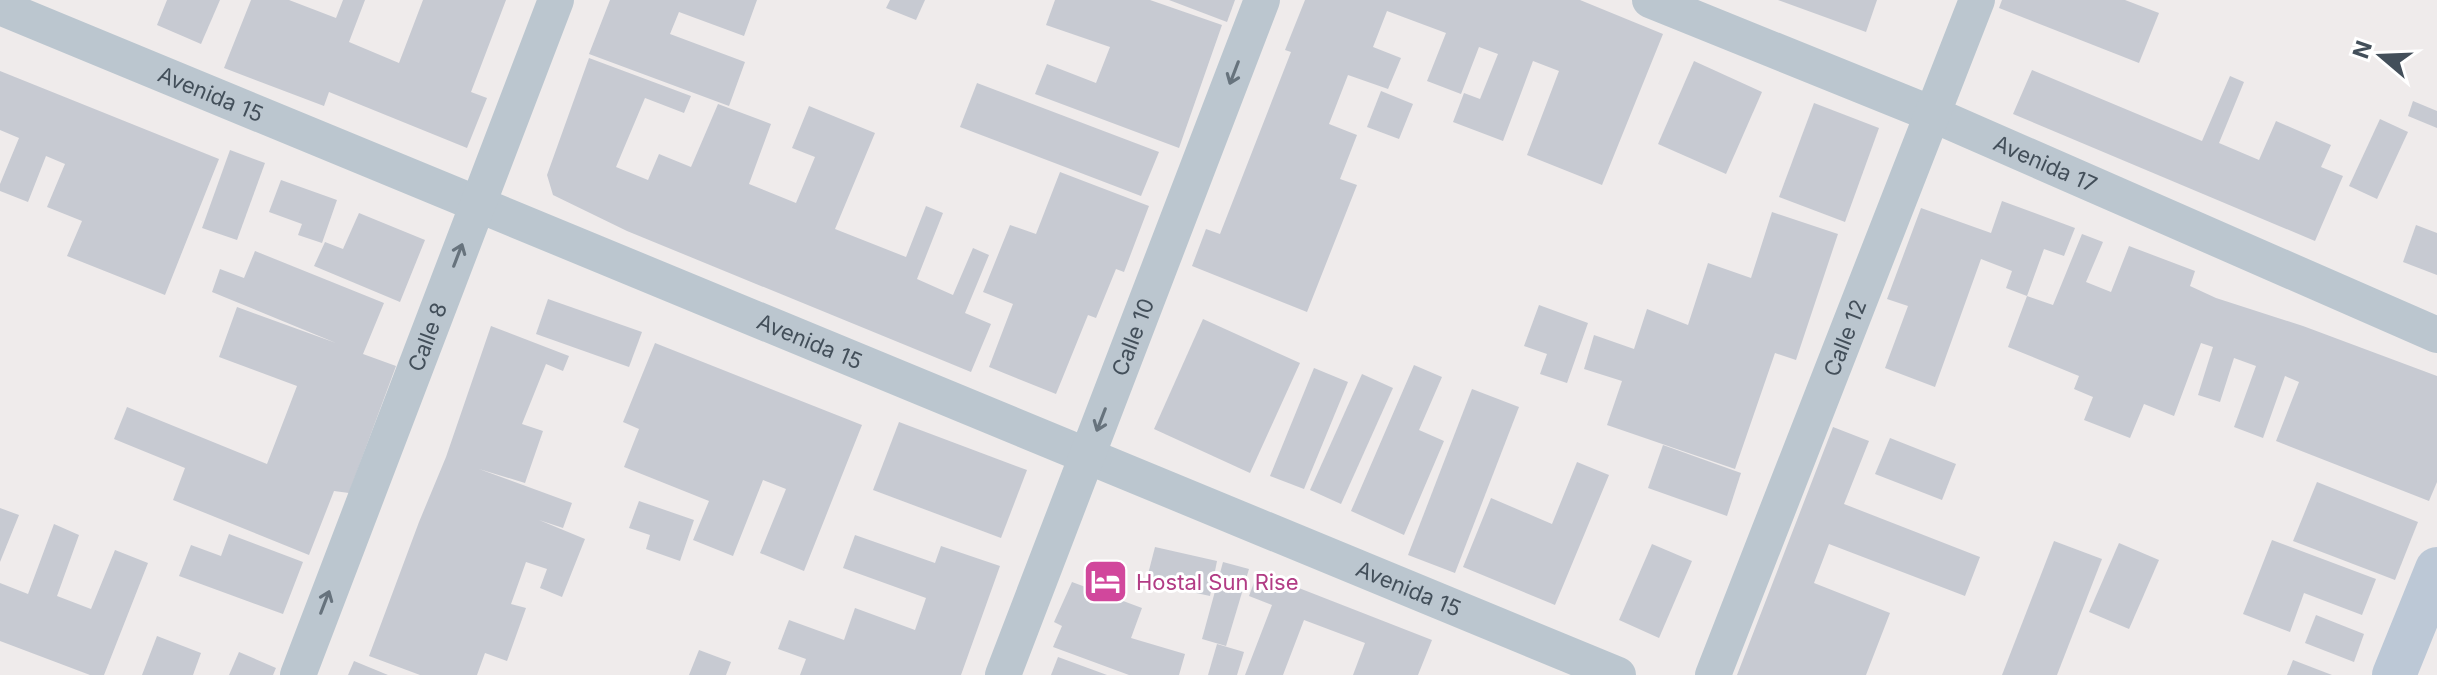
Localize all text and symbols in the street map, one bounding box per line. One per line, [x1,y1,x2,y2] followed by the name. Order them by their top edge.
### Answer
[2341,16,2421,96] north arrow
[2347,37,2377,62] text: N
[1226,60,1240,85] one-way arrow
[154,61,267,127] street label: Avenida 15
[1990,130,2101,198] street label: Avenida 17
[452,243,466,268] one-way arrow
[1106,295,1159,379] street label: Calle 10
[1818,296,1872,380] street label: Calle 12
[402,299,452,375] street label: Calle 8
[753,308,866,375] street label: Avenida 15
[1093,407,1107,432] one-way arrow
[1352,555,1465,622] street label: Avenida 15
[1081,558,1129,606] hotel icon: Hostal Sun Rise
[1136,569,1299,595] place label: Hostal Sun Rise
[319,590,333,615] one-way arrow

